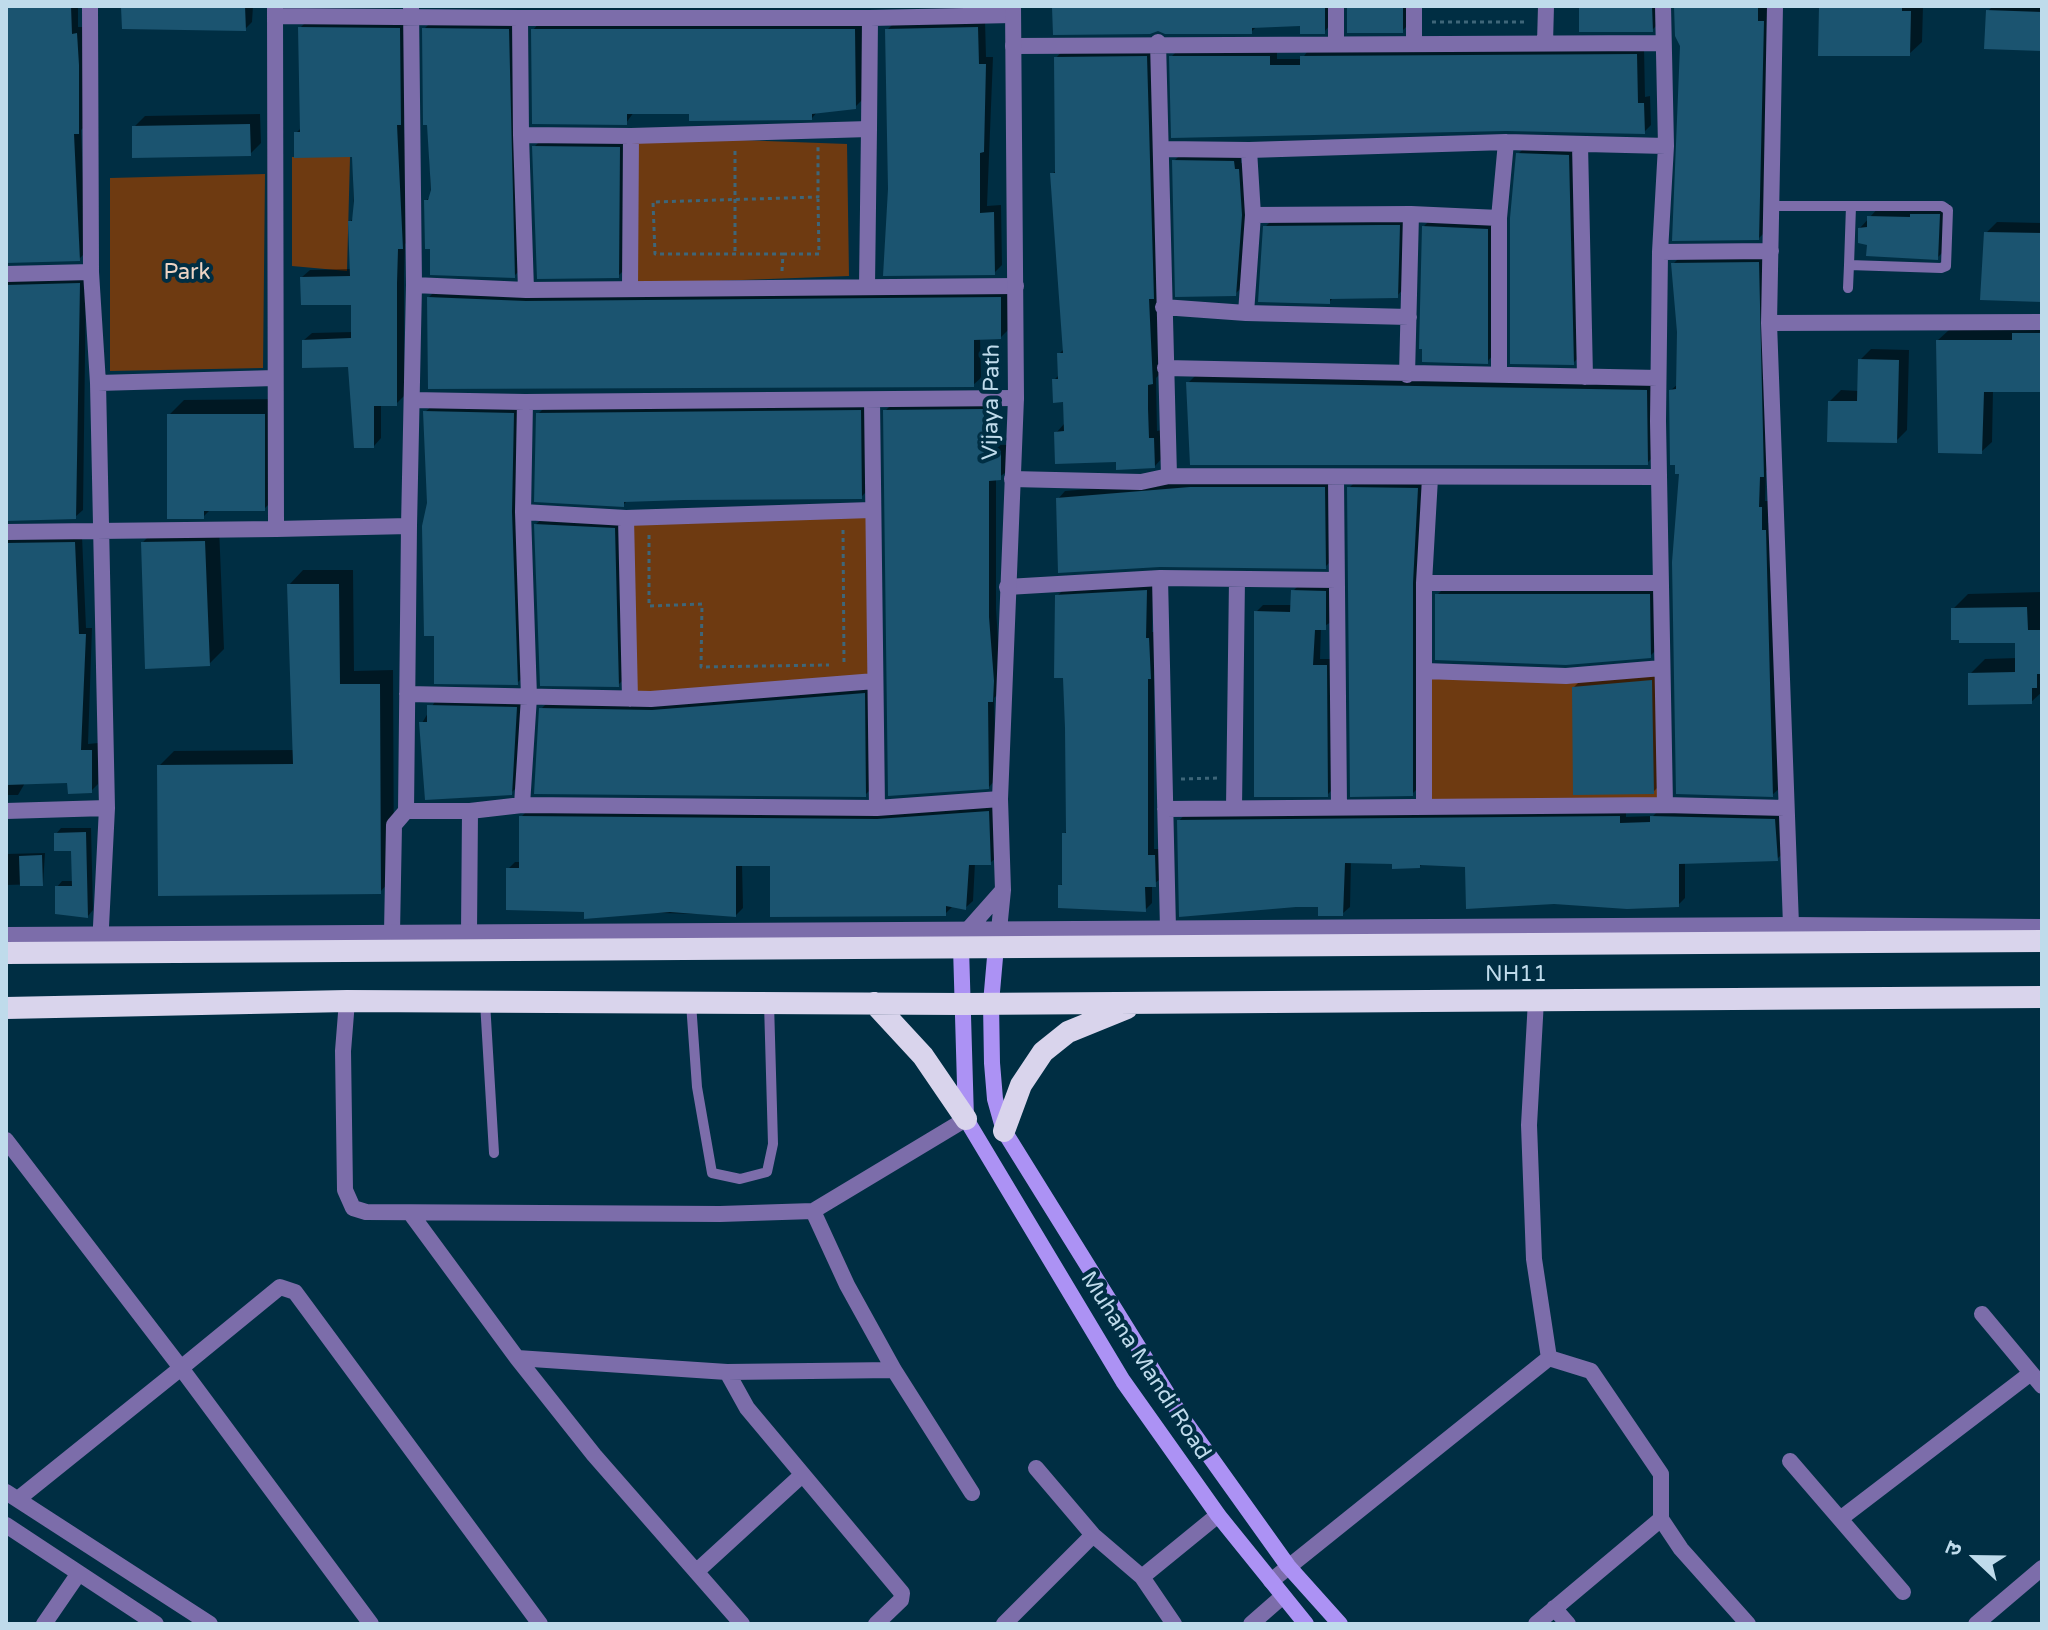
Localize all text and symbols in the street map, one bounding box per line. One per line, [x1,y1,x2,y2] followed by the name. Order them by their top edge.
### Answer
[164,260,210,286] park label: Park
[978,344,1006,460] street label: Vijaya Path
[1485,962,1547,988] street label: NH11
[1074,1267,1216,1465] street label: Muhana Mandi Road
[1936,1518,2016,1598] north arrow
[1939,1538,1968,1560] text: उ

